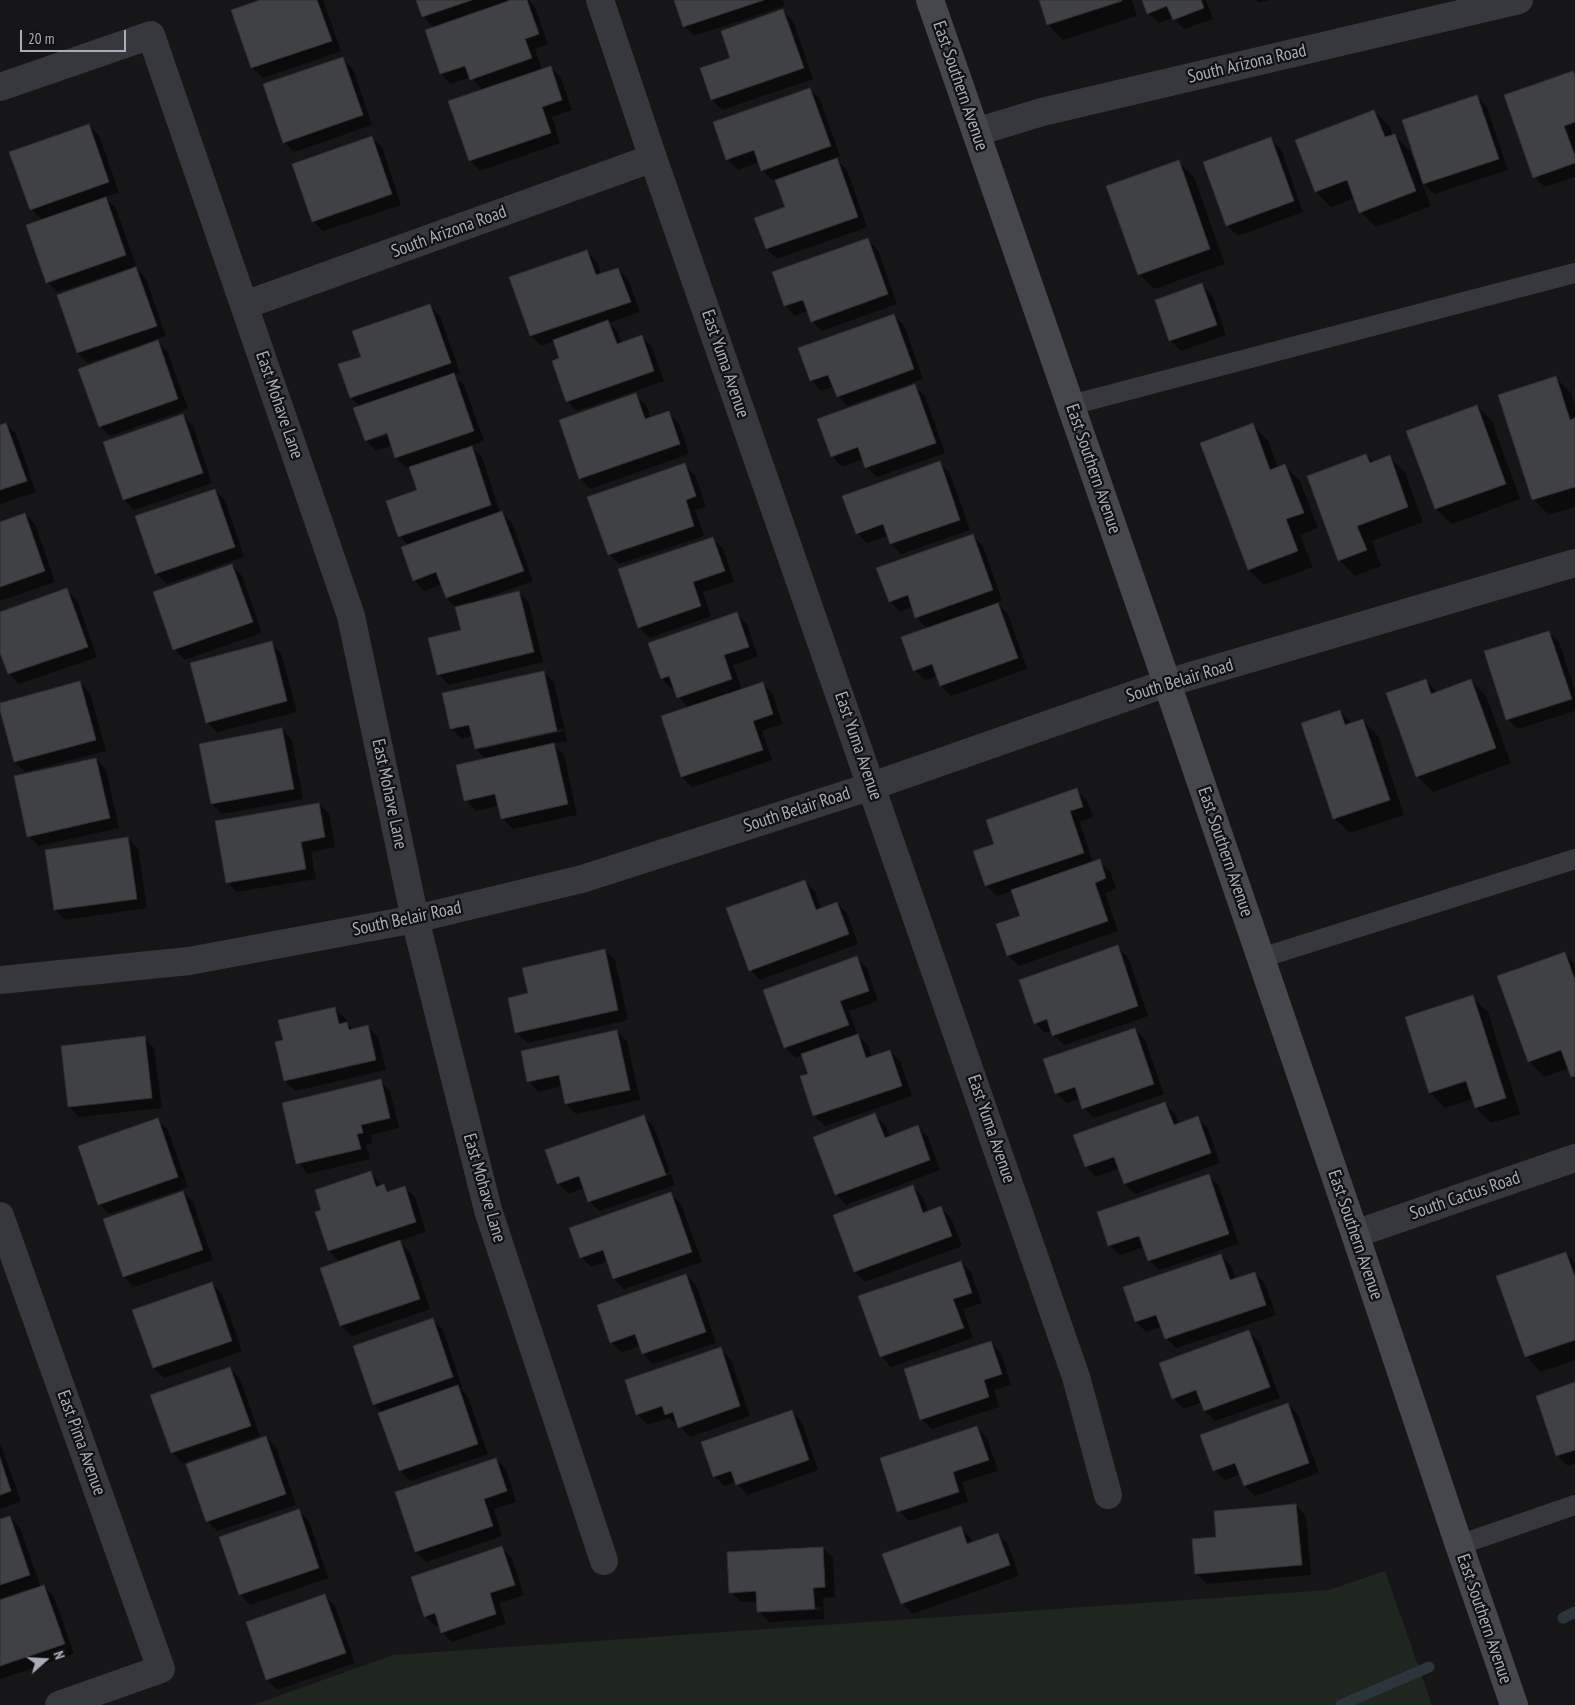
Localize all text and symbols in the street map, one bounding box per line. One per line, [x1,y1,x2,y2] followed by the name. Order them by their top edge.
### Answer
[928,18,992,154] street label: East Southern Avenue
[22,20,129,52] scale bar
[28,29,54,48] text: 20 m
[1186,40,1308,88] street label: South Arizona Road
[388,201,510,263] street label: South Arizona Road
[696,307,754,421] street label: East Yuma Avenue
[251,348,307,462] street label: East Mohave Lane
[1061,401,1125,537] street label: East Southern Avenue
[1124,654,1236,708] street label: South Belair Road
[829,689,887,803] street label: East Yuma Avenue
[367,737,411,851] street label: East Mohave Lane
[741,783,853,837] street label: South Belair Road
[1193,784,1257,920] street label: East Southern Avenue
[351,897,463,941] street label: South Belair Road
[962,1072,1020,1186] street label: East Yuma Avenue
[458,1131,510,1245] street label: East Mohave Lane
[1323,1167,1387,1303] street label: East Southern Avenue
[1407,1167,1523,1225] street label: South Cactus Road
[52,1388,110,1498] street label: East Pima Avenue
[1452,1551,1516,1687] street label: East Southern Avenue
[20,1635,70,1685] north arrow
[49,1649,69,1662] text: N

